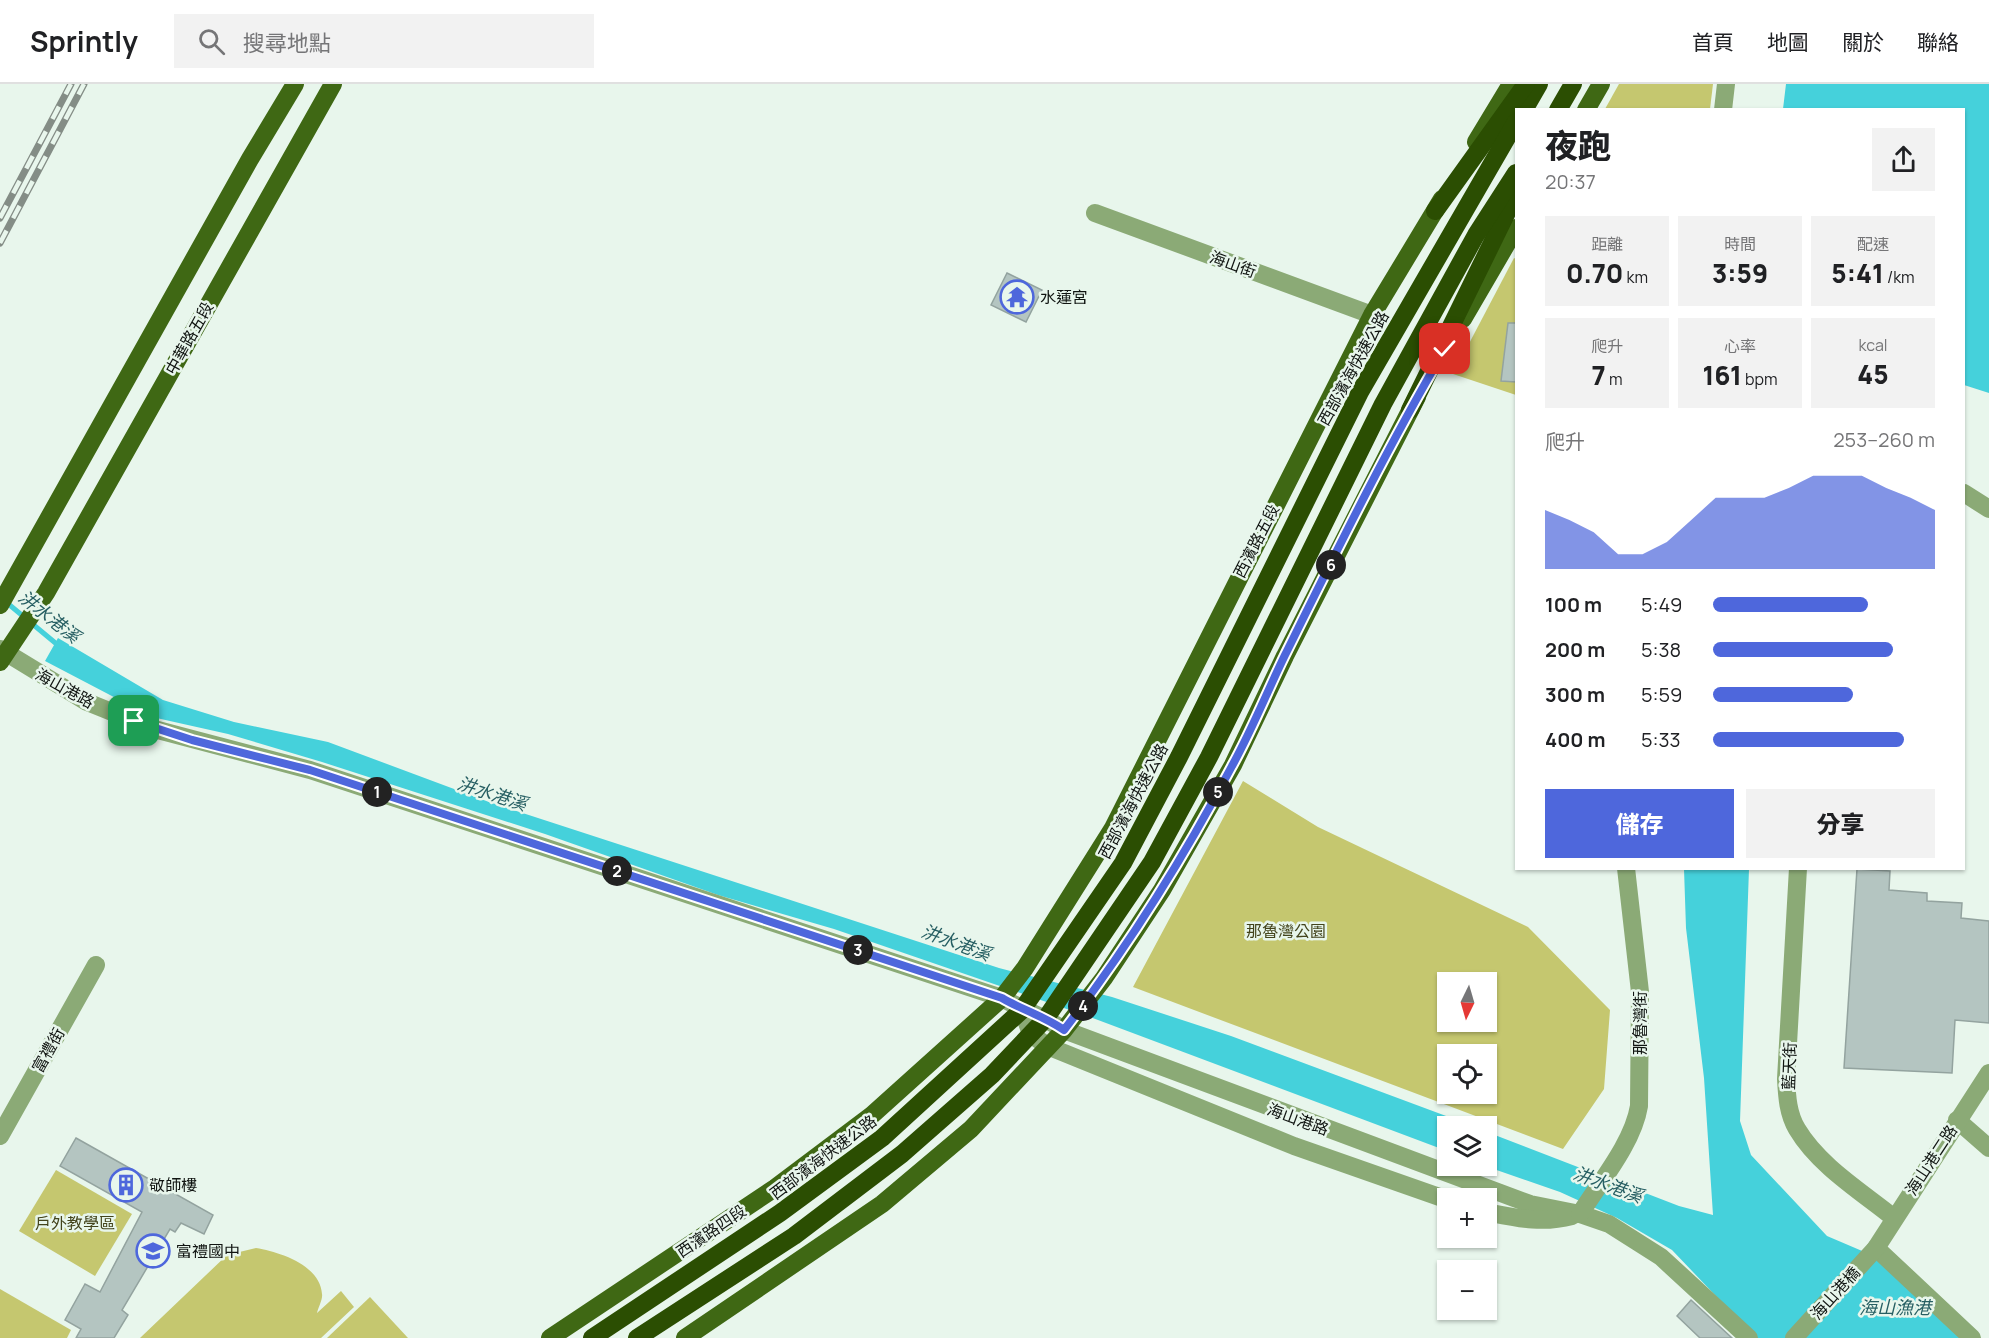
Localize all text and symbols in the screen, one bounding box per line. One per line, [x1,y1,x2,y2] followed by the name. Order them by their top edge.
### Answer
[174,14,594,68] search box
[30,22,138,60] text: Sprintly
[195,25,228,58] icon: search
[243,28,331,58] text: 搜尋地點
[1692,28,1734,56] text: 首頁
[1767,28,1809,56] text: 地圖
[1842,28,1884,56] text: 關於
[1917,28,1959,56] text: 聯絡
[1545,123,1611,168] text: 夜跑
[1872,128,1935,191] button: share
[1545,168,1596,195] text: 20:37
[1591,233,1623,255] text: 距離
[1724,233,1756,255] text: 時間
[1857,233,1889,255] text: 配速
[1207,245,1259,283] street label: 海山街
[1566,255,1623,291] text: 0.70
[1712,255,1768,291] text: 3:59
[1831,255,1884,291] text: 5:41
[1623,266,1648,288] text: km
[1884,266,1915,288] text: /km
[999,279,1035,315] temple icon: 水蓮宮
[1040,286,1088,308] place label: 水蓮宮
[160,298,218,378] street label: 中華路五段
[1312,307,1394,429] street label: 西部濱海快速公路
[1419,323,1470,374] pin
[1428,332,1461,365] icon: check
[1858,334,1888,356] text: kcal
[1591,335,1623,357] text: 爬升
[1724,335,1756,357] text: 心率
[1857,356,1889,392] text: 45
[1592,357,1606,393] text: 7
[1702,357,1742,393] text: 161
[1606,368,1622,390] text: m
[1742,368,1778,390] text: bpm
[1833,426,1935,453] text: 253–260 m
[1545,428,1585,455] text: 爬升
[1228,500,1284,582] street label: 西濱路五段
[1316,550,1346,580] pin: 6
[1326,554,1336,576] text: 6
[14,585,88,650] water label: 汫水港溪
[1545,591,1602,618] text: 100 m
[1641,591,1683,618] text: 5:49
[1545,636,1605,663] text: 200 m
[1641,636,1681,663] text: 5:38
[32,663,98,713] street label: 海山港路
[1545,681,1605,708] text: 300 m
[1641,681,1683,708] text: 5:59
[108,695,159,746] pin
[117,704,150,737] icon: arrive
[1545,726,1605,753] text: 400 m
[1641,726,1681,753] text: 5:33
[1093,739,1173,863] street label: 西部濱海快速公路
[454,771,533,817] water label: 汫水港溪
[362,777,392,807] pin: 1
[1203,777,1233,807] pin: 5
[373,781,381,803] text: 1
[1213,781,1223,803] text: 5
[1545,789,1734,858] button: 儲存
[1746,789,1935,858] button: 分享
[602,856,632,886] pin: 2
[612,860,622,882] text: 2
[918,918,997,967] water label: 汫水港溪
[1246,920,1326,942] park label: 那魯灣公園
[843,935,873,965] pin: 3
[853,939,863,961] text: 3
[1437,972,1497,1032] north arrow
[1437,972,1497,1320] map controls
[1068,991,1098,1021] pin: 4
[1629,991,1651,1055] street label: 那魯灣街
[1078,995,1088,1017] text: 4
[27,1024,69,1076] street label: 富禮街
[1777,1042,1801,1090] street label: 藍天街
[1437,1044,1497,1104] button: locate
[1264,1098,1332,1140] street label: 海山港路
[765,1110,881,1204] street label: 西部濱海快速公路
[1437,1116,1497,1176] button: layers
[1900,1120,1962,1200] street label: 海山港二路
[1570,1160,1649,1209] water label: 汫水港溪
[108,1167,144,1203] building icon: 敬師樓
[149,1174,197,1196] place label: 敬師樓
[1437,1188,1497,1248] button: +
[672,1200,750,1262] street label: 西濱路四段
[35,1212,115,1234] park label: 戶外教學區
[135,1233,171,1269] school or university icon: 富禮國中
[176,1240,240,1262] place label: 富禮國中
[1437,1260,1497,1320] button: −
[1805,1262,1865,1324] street label: 海山港橋
[1859,1295,1934,1319] water label: 海山漁港

